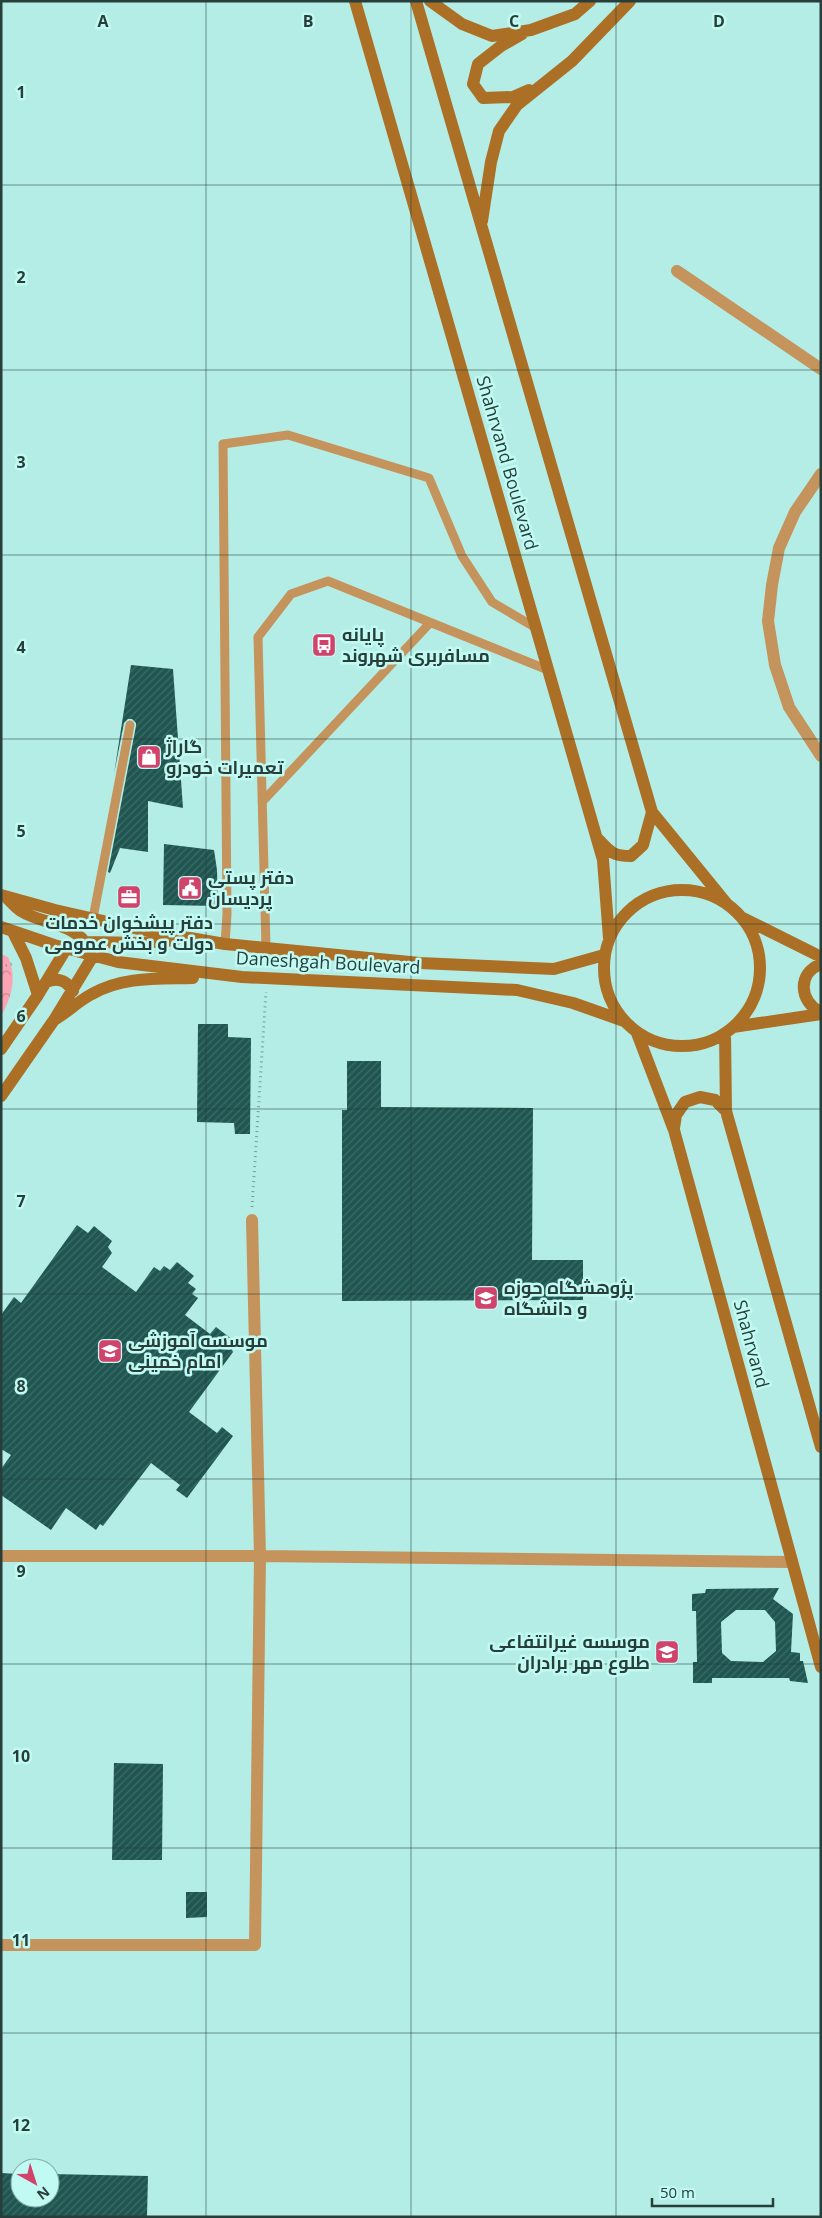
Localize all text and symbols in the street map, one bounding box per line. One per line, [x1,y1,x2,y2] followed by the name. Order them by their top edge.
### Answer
[97,10,109,32] text: A
[303,10,313,32] text: B
[509,10,519,32] text: C
[713,10,725,32] text: D
[16,81,26,103] text: 1
[16,266,26,288] text: 2
[472,373,544,553] street label: Shahrvand Boulevard
[16,451,26,473] text: 3
[342,622,490,667] place label: پایانه مسافربری شهروند
[311,632,337,658] bus stop icon: پایانه مسافربری شهروند
[16,636,26,658] text: 4
[165,734,284,779] place label: گاراژ تعمیرات خودرو
[136,744,162,770] shop icon: گاراژ تعمیرات خودرو
[16,820,26,842] text: 5
[208,865,294,911] place label: دفتر پستی پردیسان
[177,875,203,901] public building icon: دفتر پستی پردیسان
[116,884,142,910] office icon: دفتر پیشخوان خدمات دولت و بخش عمومی
[44,910,214,955] place label: دفتر پیشخوان خدمات دولت و بخش عمومی
[235,945,421,979] street label: Daneshgah Boulevard
[16,1005,26,1027] text: 6
[16,1190,26,1212] text: 7
[504,1275,634,1320] place label: پژوهشگاه حوزه و دانشگاه
[473,1285,499,1311] school or university icon: پژوهشگاه حوزه و دانشگاه
[729,1297,775,1390] street label: Shahrvand
[128,1328,268,1374] place label: موسسه آموزشی امام خمینی
[97,1338,123,1364] school or university icon: موسسه آموزشی امام خمینی
[16,1375,26,1397] text: 8
[16,1560,26,1582] text: 9
[489,1629,650,1675] place label: موسسه غیرانتفاعی طلوع مهر برادران
[654,1639,680,1665] school or university icon: موسسه غیرانتفاعی طلوع مهر برادران
[12,1745,30,1767] text: 10
[12,1929,30,1951] text: 11
[12,2114,30,2136] text: 12
[10,2158,60,2208] north arrow
[652,2176,773,2208] scale bar
[660,2182,695,2202] text: 50 m
[33,2183,54,2204] text: N

